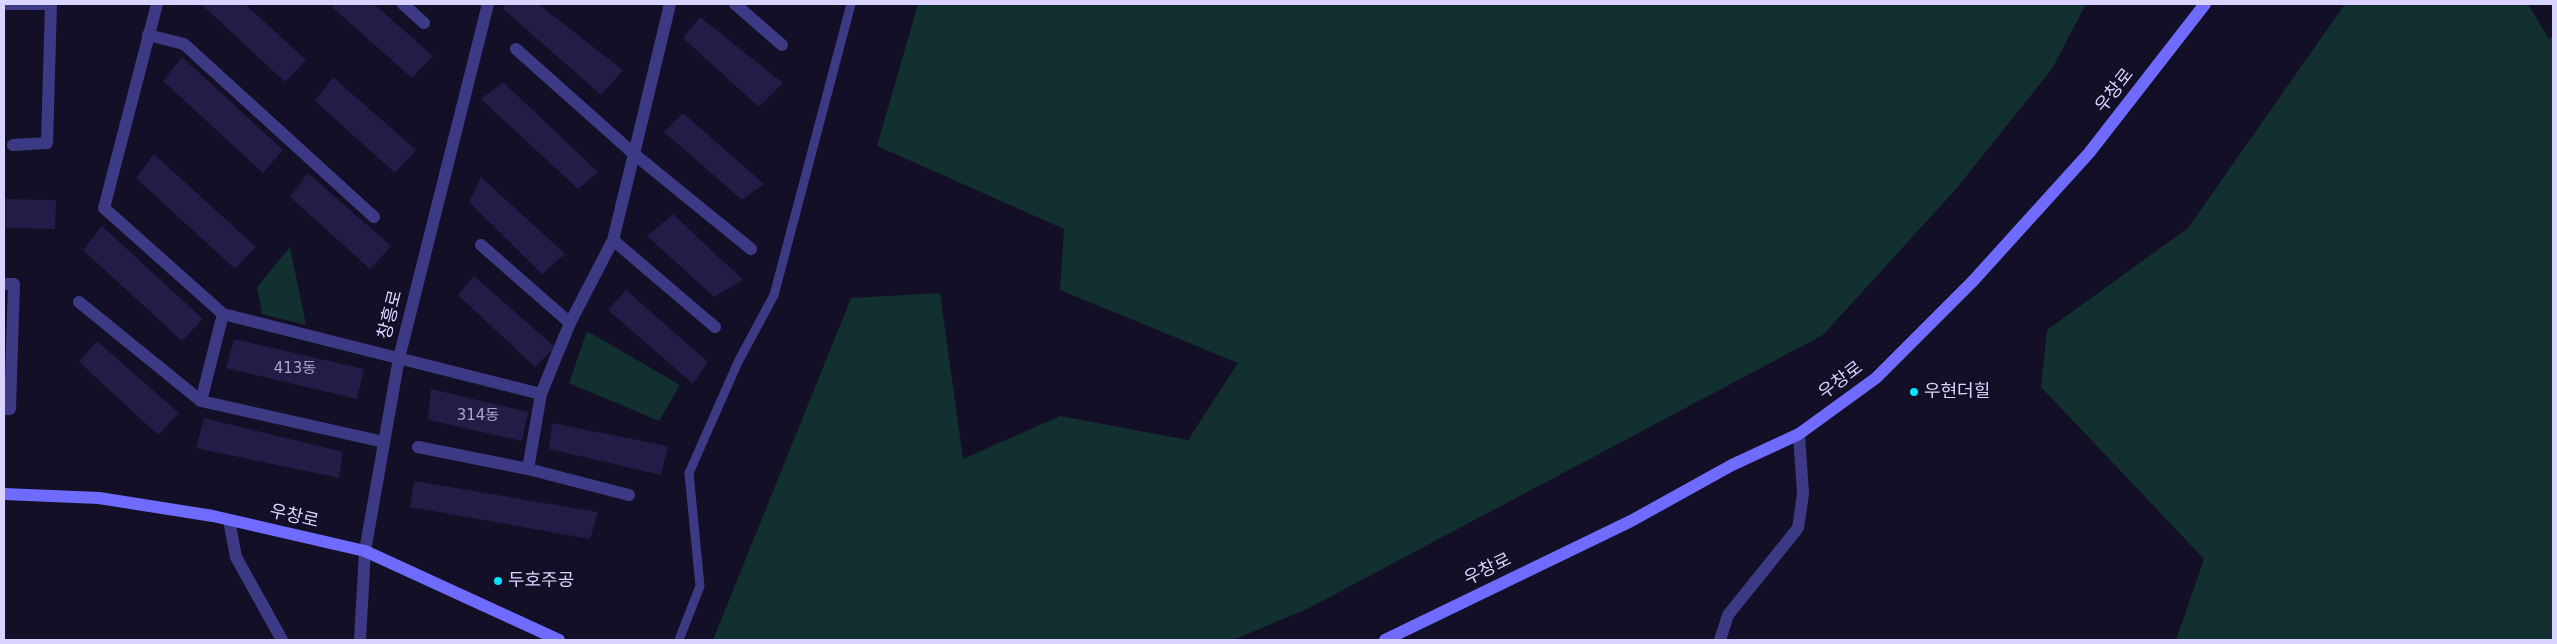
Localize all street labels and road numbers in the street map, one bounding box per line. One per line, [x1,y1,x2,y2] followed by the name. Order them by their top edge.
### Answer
[2091,65,2139,117] street label: 우창로
[375,288,407,342] street label: 창흥로
[1815,357,1867,405] street label: 우창로
[267,501,321,533] street label: 우창로
[1461,549,1515,591] street label: 우창로

